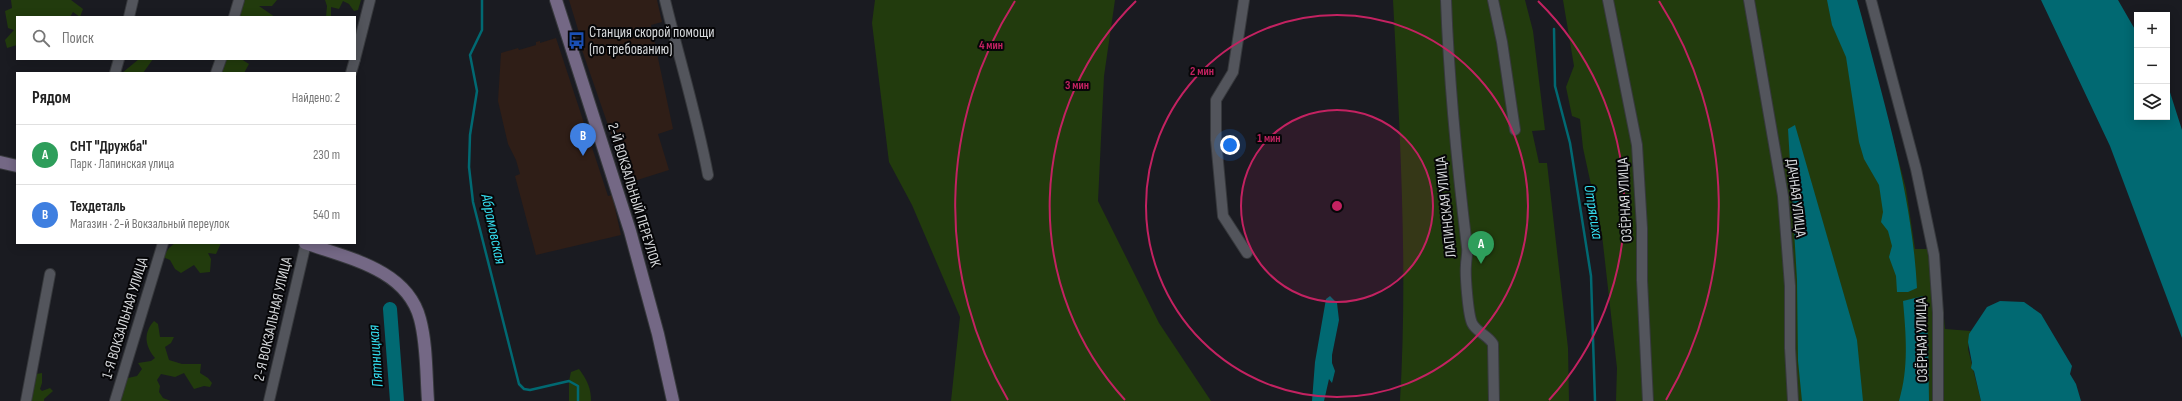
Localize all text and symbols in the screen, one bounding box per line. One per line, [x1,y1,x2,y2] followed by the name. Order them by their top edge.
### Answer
[2134,12,2170,120] map controls
[2134,12,2170,48] button: +
[16,16,356,60] search box
[589,23,714,59] place label: Станция скорой помощи (по требованию)
[30,27,52,49] icon: search
[62,29,94,48] text: Поиск
[566,31,586,51] bus stop icon: Станция скорой помощи (по требованию)
[979,38,1003,53] text: 4 мин
[2134,48,2170,84] button: −
[1190,64,1214,79] text: 2 мин
[1065,78,1089,93] text: 3 мин
[2134,84,2170,120] button: layers
[32,88,71,108] text: Рядом
[292,90,340,106] text: Найдено: 2
[603,121,665,270] street label: 2-Й ВОКЗАЛЬНЫЙ ПЕРЕУЛОК
[570,123,596,156] pin: B
[1257,131,1281,146] text: 1 мин
[1220,135,1240,155] your location
[70,137,147,156] text: СНТ "Дружба"
[42,147,48,163] text: A
[313,147,340,163] text: 230 m
[1431,155,1461,258] street label: ЛАПИНСКАЯ УЛИЦА
[70,156,174,172] text: Парк · Лапинская улица
[1613,157,1637,243] street label: ОЗЁРНАЯ УЛИЦА
[1782,158,1810,239] street label: ДАЧНАЯ УЛИЦА
[1579,183,1607,241] water label: Отрясиха
[476,191,510,267] water label: Абрамовская
[70,197,126,216] text: Техдеталь
[1330,199,1344,213] centre of rings
[42,207,48,223] text: B
[313,207,340,223] text: 540 m
[70,216,229,232] text: Магазин · 2-й Вокзальный переулок
[1468,231,1494,264] pin: A
[98,255,153,381] street label: 1-Я ВОКЗАЛЬНАЯ УЛИЦА
[249,255,297,383] street label: 2-Я ВОКЗАЛЬНАЯ УЛИЦА
[1912,297,1932,382] street label: ОЗЁРНАЯ УЛИЦА
[364,323,388,388] water label: Пятницкая

